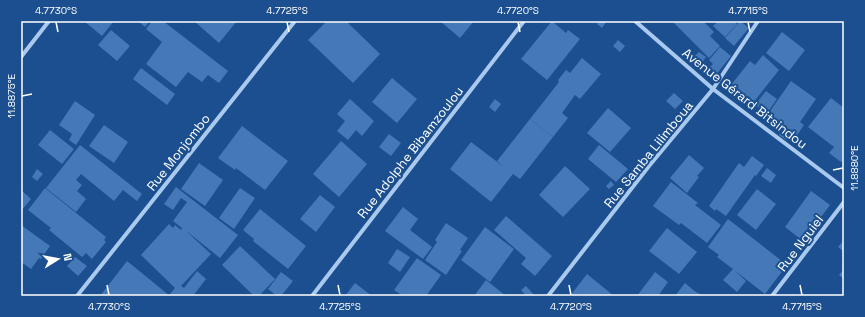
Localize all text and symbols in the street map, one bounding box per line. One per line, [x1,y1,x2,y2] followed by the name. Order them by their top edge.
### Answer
[35,4,77,17] text: 4.7730°S
[266,4,308,17] text: 4.7725°S
[497,4,539,17] text: 4.7720°S
[728,4,768,17] text: 4.7715°S
[679,44,811,153] street label: Avenue Gérard Bitsindou
[5,73,18,118] text: 11.8875°E
[354,83,467,222] street label: Rue Adolphe Bibamzoulou
[600,97,697,211] street label: Rue Samba Lilimboua
[143,110,214,194] street label: Rue Monjombo
[848,145,861,191] text: 11.8880°E
[774,212,827,275] street label: Rue Nguiel
[38,239,78,279] north arrow
[60,252,75,262] text: N
[88,300,130,313] text: 4.7730°S
[319,300,361,313] text: 4.7725°S
[550,300,592,313] text: 4.7720°S
[782,300,822,313] text: 4.7715°S

